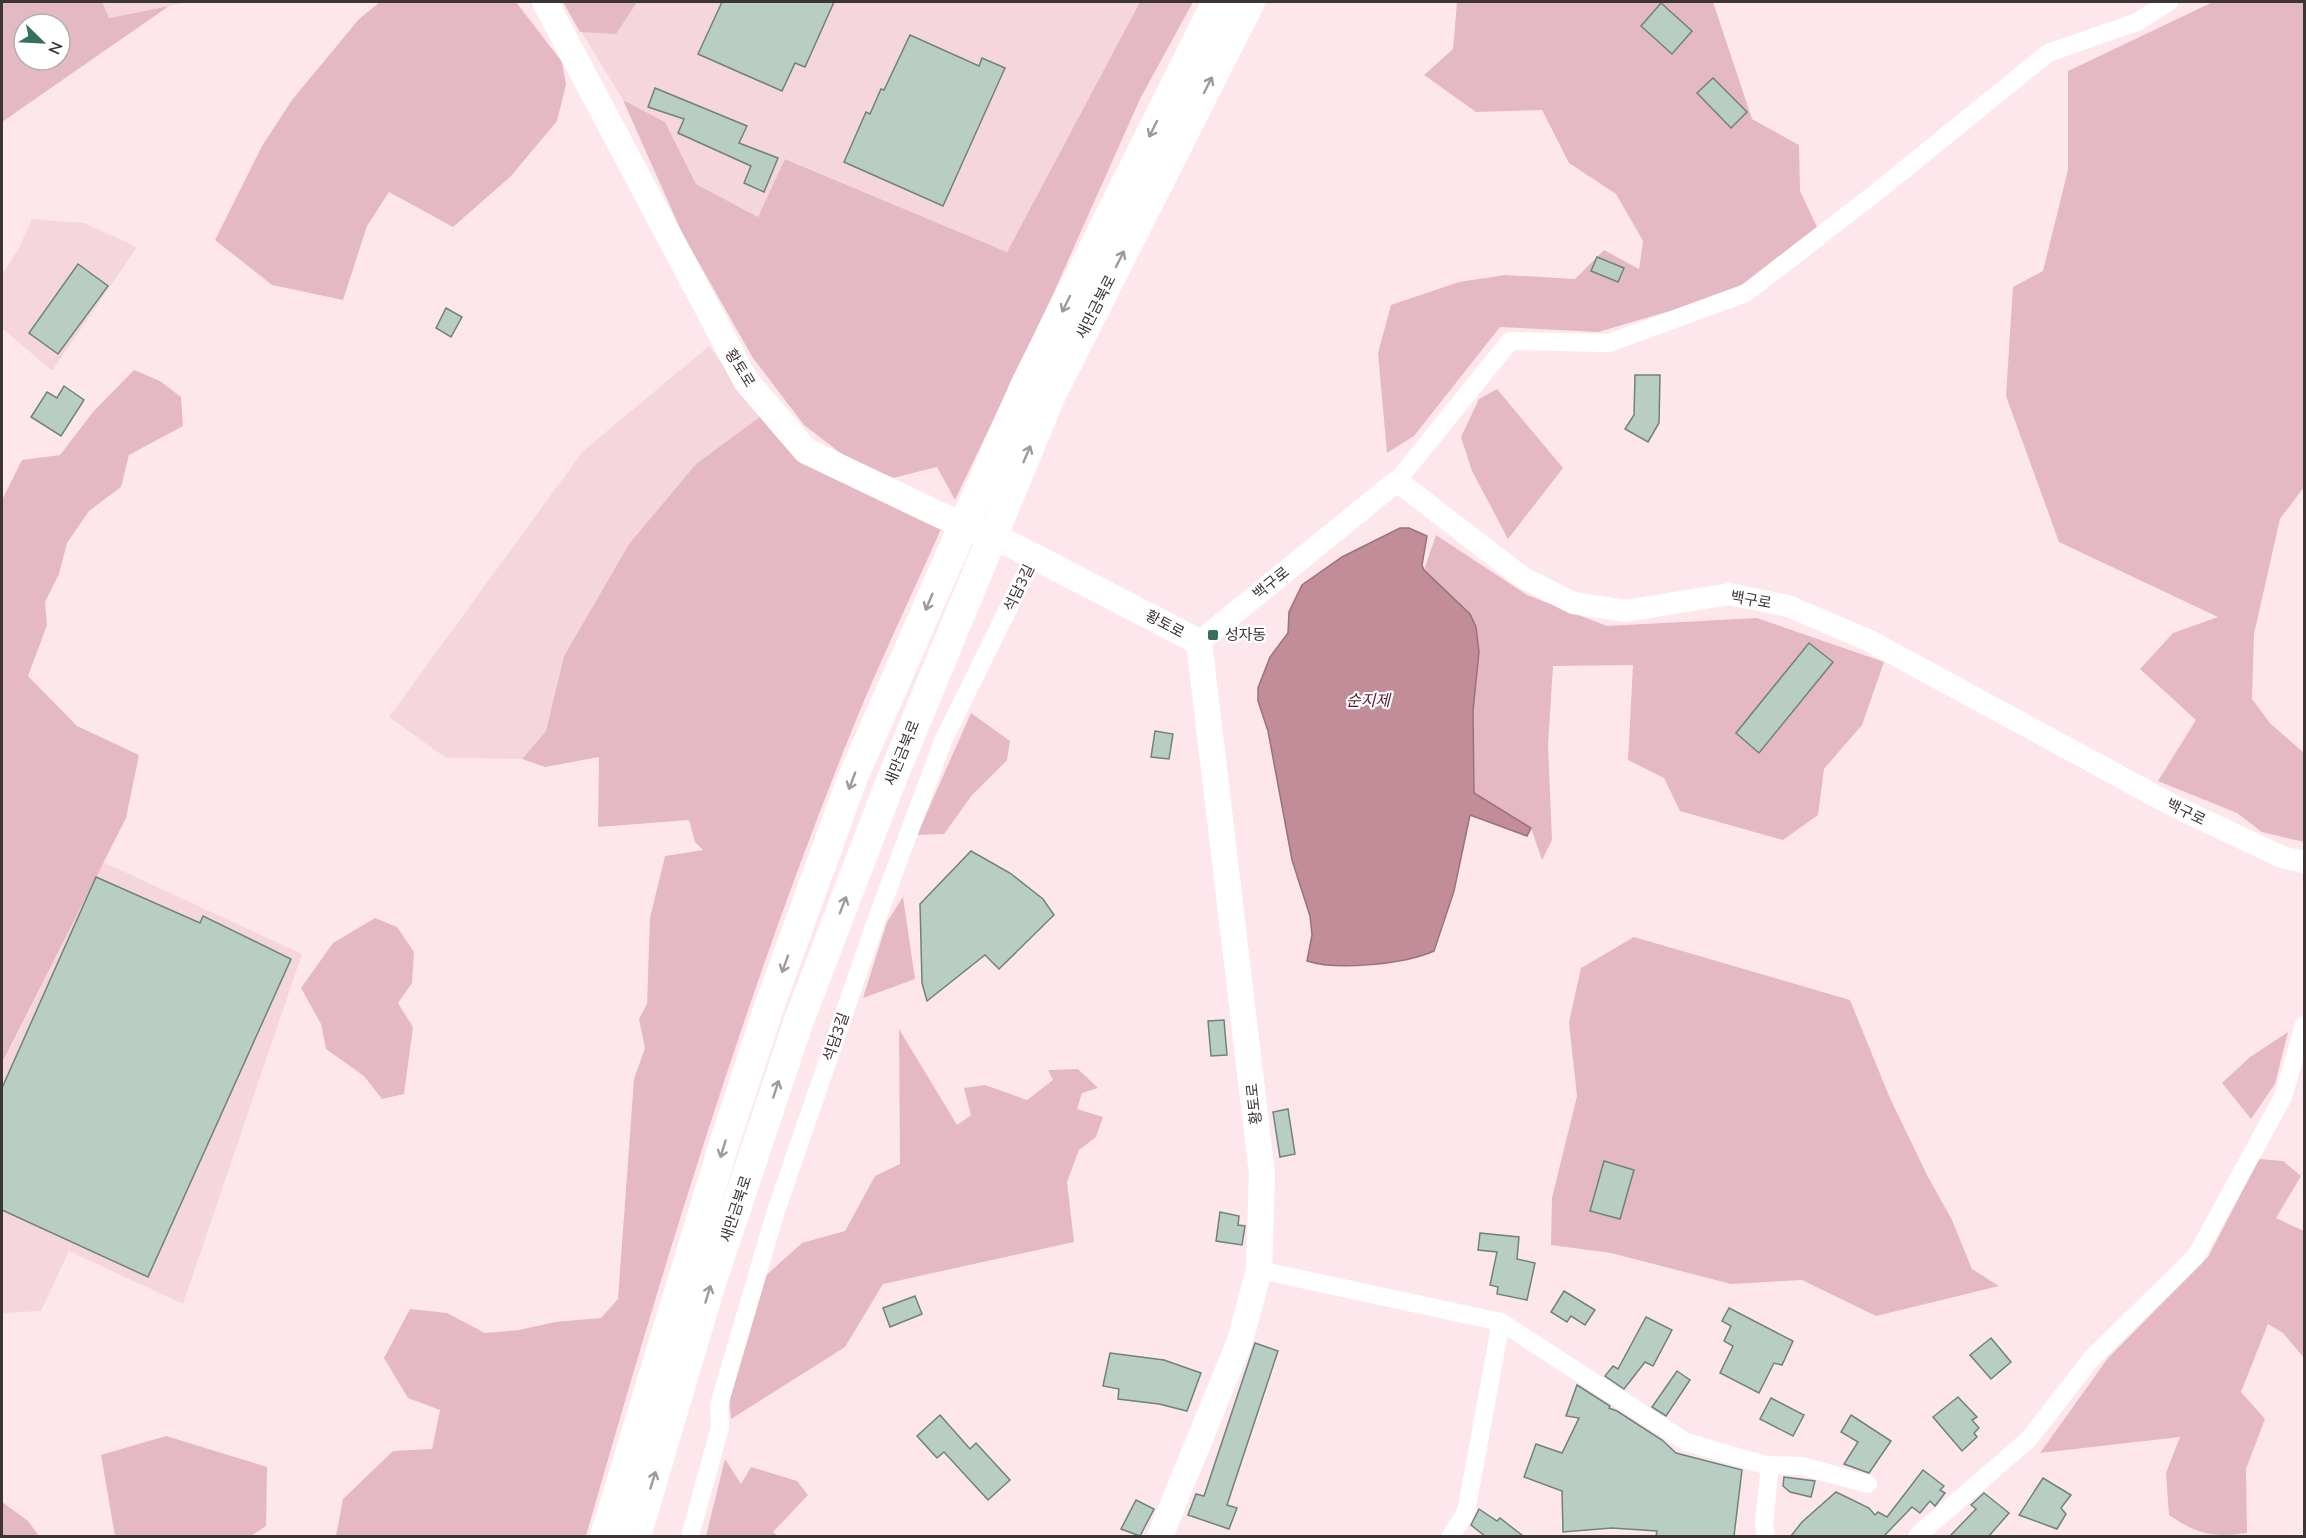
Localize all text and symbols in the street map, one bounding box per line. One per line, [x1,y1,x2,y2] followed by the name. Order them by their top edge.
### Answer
[12,12,72,72] north arrow
[42,38,67,58] text: N
[1202,77,1214,94] one-way arrow
[1147,120,1159,137] one-way arrow
[1115,251,1126,269] one-way arrow
[1071,272,1121,342] street label: 새만금북로
[1060,294,1071,312] one-way arrow
[721,345,759,391] street label: 황토로
[1022,445,1033,463] one-way arrow
[999,561,1039,615] street label: 석담3길
[1249,562,1293,604] street label: 백구로
[1729,587,1773,613] street label: 백구로
[923,592,934,611] one-way arrow
[1142,605,1188,643] street label: 황토로
[1225,625,1266,645] place label: 성자동
[1206,628,1220,642] marker: 성자동
[1346,690,1392,712] water label: 순지제
[880,717,924,789] street label: 새만금북로
[846,771,857,790] one-way arrow
[2163,794,2209,830] street label: 백구로
[838,897,849,915] one-way arrow
[779,954,790,973] one-way arrow
[818,1010,854,1064] street label: 석담3길
[772,1080,783,1099] one-way arrow
[1242,1082,1266,1126] street label: 황토로
[717,1139,728,1158] one-way arrow
[716,1173,756,1245] street label: 새만금북로
[703,1284,714,1303] one-way arrow
[648,1471,659,1490] one-way arrow

